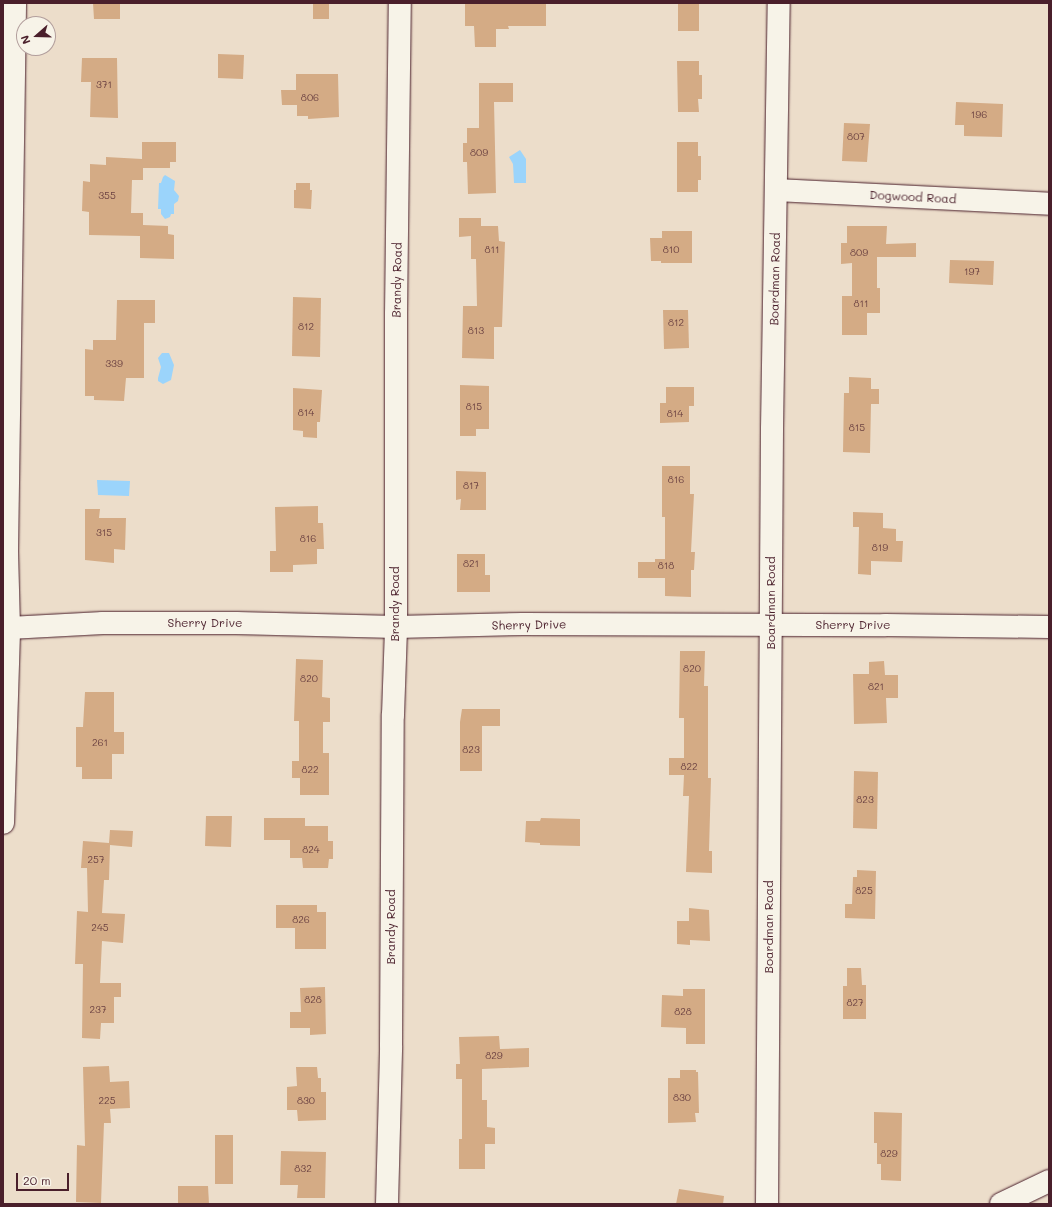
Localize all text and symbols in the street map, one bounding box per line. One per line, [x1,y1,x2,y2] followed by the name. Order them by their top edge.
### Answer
[16,16,56,56] north arrow
[17,33,34,46] text: N
[96,79,112,91] house number: 371
[301,92,319,104] house number: 806
[971,109,987,121] house number: 196
[847,131,865,143] house number: 807
[470,147,488,159] house number: 809
[869,188,957,206] street label: Dogwood Road
[98,190,116,202] house number: 355
[767,232,783,326] street label: Boardman Road
[389,242,405,318] street label: Brandy Road
[485,244,499,256] house number: 811
[663,244,679,256] house number: 810
[850,247,868,259] house number: 809
[964,266,980,278] house number: 197
[854,298,868,310] house number: 811
[668,317,684,329] house number: 812
[298,321,314,333] house number: 812
[468,325,484,337] house number: 813
[105,358,123,370] house number: 339
[466,401,482,413] house number: 815
[298,407,314,419] house number: 814
[667,408,683,420] house number: 814
[849,422,865,434] house number: 815
[668,474,684,486] house number: 816
[463,480,479,492] house number: 817
[96,527,112,539] house number: 315
[300,533,316,545] house number: 816
[872,542,888,554] house number: 819
[764,556,778,650] street label: Boardman Road
[463,558,479,570] house number: 821
[658,560,674,572] house number: 818
[388,566,402,642] street label: Brandy Road
[168,616,242,630] street label: Sherry Drive
[491,617,567,633] street label: Sherry Drive
[816,618,890,632] street label: Sherry Drive
[683,663,701,675] house number: 820
[300,673,318,685] house number: 820
[868,681,884,693] house number: 821
[92,737,108,749] house number: 261
[462,744,480,756] house number: 823
[680,761,698,773] house number: 822
[301,764,319,776] house number: 822
[856,794,874,806] house number: 823
[302,844,320,856] house number: 824
[88,854,104,866] house number: 257
[762,880,776,974] street label: Boardman Road
[855,885,873,897] house number: 825
[384,889,398,965] street label: Brandy Road
[292,914,310,926] house number: 826
[91,922,109,934] house number: 245
[304,994,322,1006] house number: 828
[846,997,864,1009] house number: 827
[90,1004,106,1016] house number: 237
[674,1006,692,1018] house number: 828
[485,1050,503,1062] house number: 829
[673,1092,691,1104] house number: 830
[99,1095,115,1107] house number: 225
[297,1095,315,1107] house number: 830
[880,1148,898,1160] house number: 829
[294,1163,312,1175] house number: 832
[18,1165,71,1191] scale bar
[23,1172,51,1188] text: 20 m

